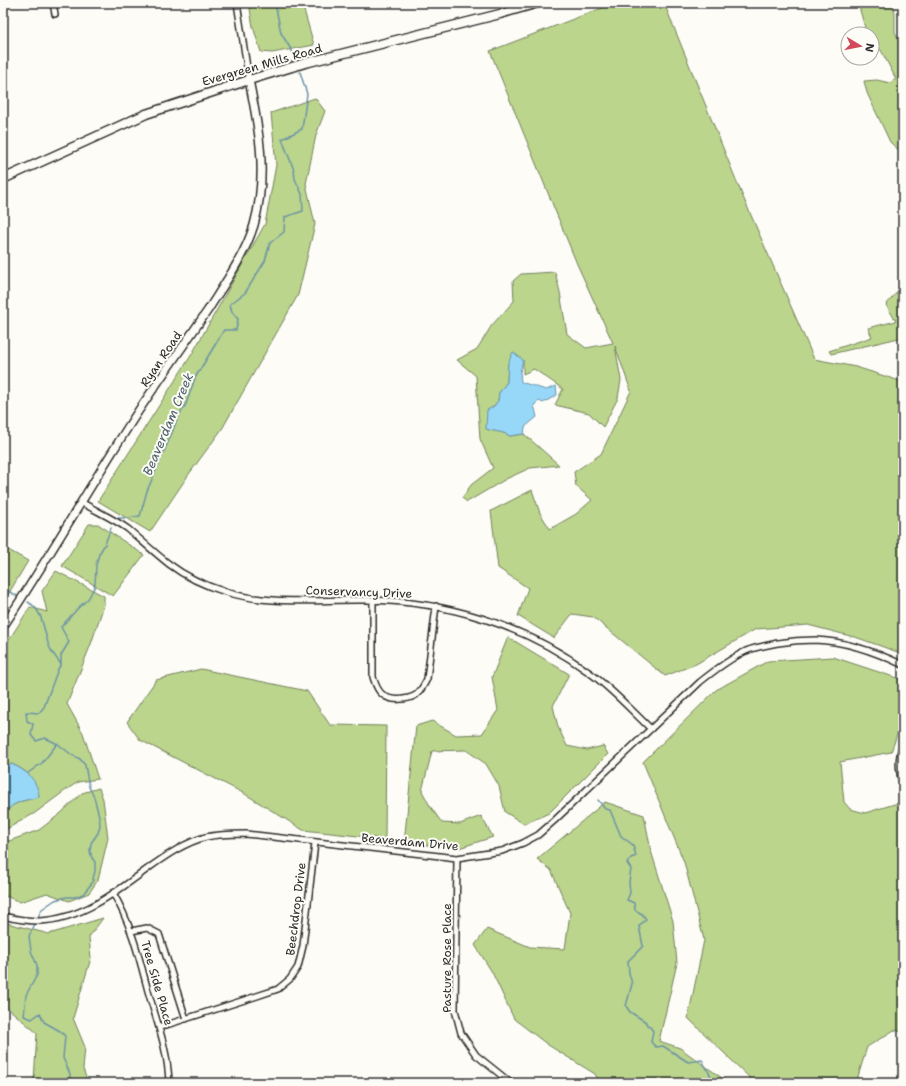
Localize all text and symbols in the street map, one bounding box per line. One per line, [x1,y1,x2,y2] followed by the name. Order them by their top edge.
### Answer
[840,26,880,66] north arrow
[200,40,324,90] street label: Evergreen Mills Road
[861,42,877,54] text: N
[136,328,186,390] street label: Ryan Road
[139,370,198,478] water label: Beaverdam Creek
[305,582,413,602] street label: Conservancy Drive
[361,830,460,854] street label: Beaverdam Drive
[282,861,310,956] street label: Beechdrop Drive
[439,903,455,1013] street label: Pasture Rose Place
[137,939,177,1028] street label: Tree Side Place

